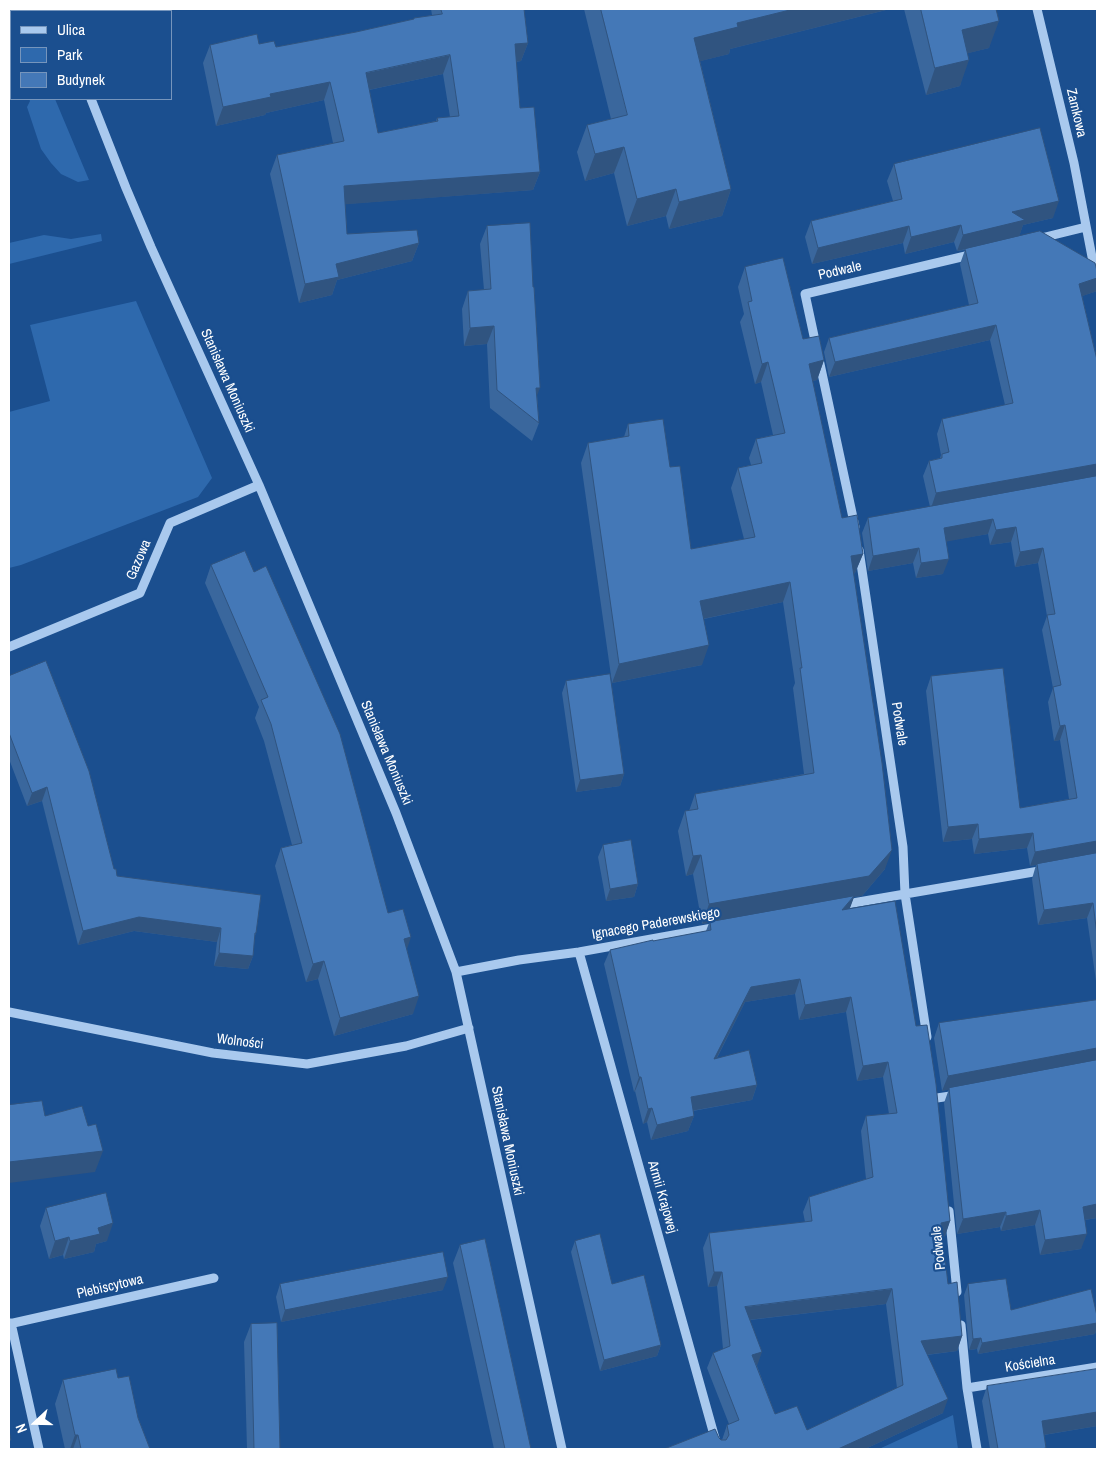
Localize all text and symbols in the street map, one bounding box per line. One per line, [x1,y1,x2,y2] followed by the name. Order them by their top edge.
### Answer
[10,10,172,100] legend
[57,19,85,40] text: Ulica
[57,44,82,65] text: Park
[57,69,105,90] text: Budynek
[1062,87,1090,139] street label: Zamkowa
[817,258,863,284] street label: Podwale
[197,327,257,435] street label: Stanisława Moniuszki
[123,537,155,583] street label: Gazowa
[356,698,416,808] street label: Stanisława Moniuszki
[887,701,911,747] street label: Podwale
[591,904,721,944] street label: Ignacego Paderewskiego
[216,1031,264,1053] street label: Wolności
[487,1085,527,1197] street label: Stanisława Moniuszki
[644,1159,680,1235] street label: Armii Krajowej
[928,1225,950,1271] street label: Podwale
[75,1271,145,1303] street label: Plebiscytowa
[1004,1352,1056,1376] street label: Kościelna
[10,1398,60,1448] north arrow
[11,1421,31,1435] text: N

